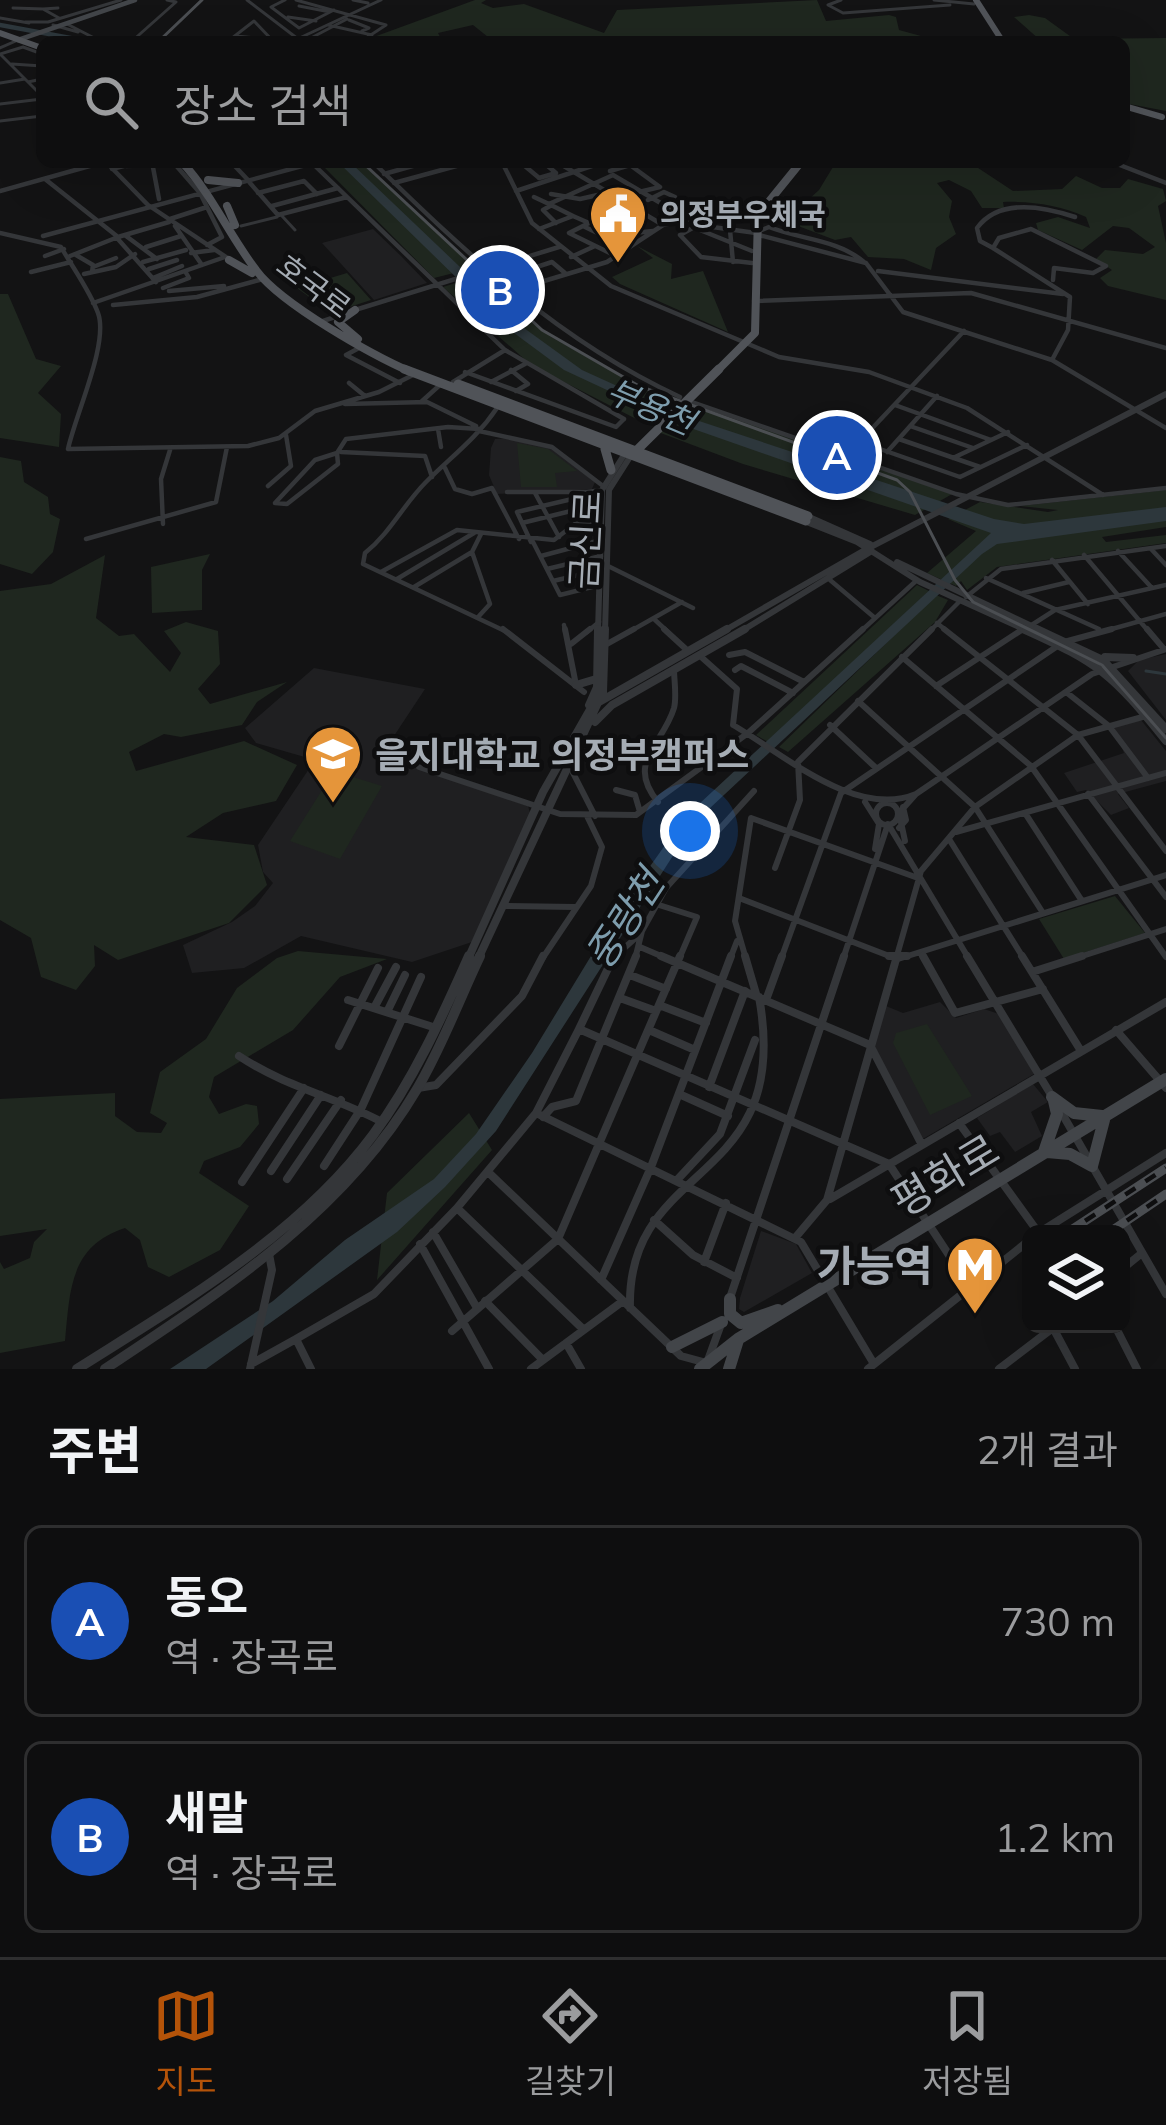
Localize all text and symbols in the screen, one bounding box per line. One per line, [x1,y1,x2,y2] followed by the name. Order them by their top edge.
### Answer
[36,36,1130,168] search box
[78,69,144,135] icon: search
[174,77,351,133] text: 장소 검색
[587,183,649,265] public building icon: 의정부우체국
[660,195,826,233] place label: 의정부우체국
[461,245,539,335] pin: B
[269,246,359,326] street label: 호국로
[601,369,704,444] water label: 부용천
[798,410,876,500] pin: A
[560,489,610,591] street label: 금신로
[302,723,364,805] school or university icon: 을지대학교 의정부캠퍼스
[375,732,749,777] place label: 을지대학교 의정부캠퍼스
[660,801,720,861] your location
[574,857,676,977] water label: 중랑천
[882,1122,1008,1228] street label: 평화로
[1022,1225,1130,1333] map controls
[1022,1225,1130,1333] button: layers
[944,1234,1006,1316] metro station icon: 가능역
[817,1239,933,1292] place label: 가능역
[48,1418,142,1482] text: 주변
[977,1425,1118,1474] text: 2개 결과
[165,1568,248,1624] text: 동오
[75,1597,105,1646] text: A
[1000,1597,1115,1646] text: 730 m
[165,1632,338,1681] text: 역 · 장곡로
[165,1784,248,1840] text: 새말
[77,1813,103,1862] text: B
[995,1813,1115,1862] text: 1.2 km
[165,1848,338,1897] text: 역 · 장곡로
[153,1983,219,2103] tab: 지도
[525,1983,616,2103] tab: 길찾기
[922,1983,1013,2103] tab: 저장됨

